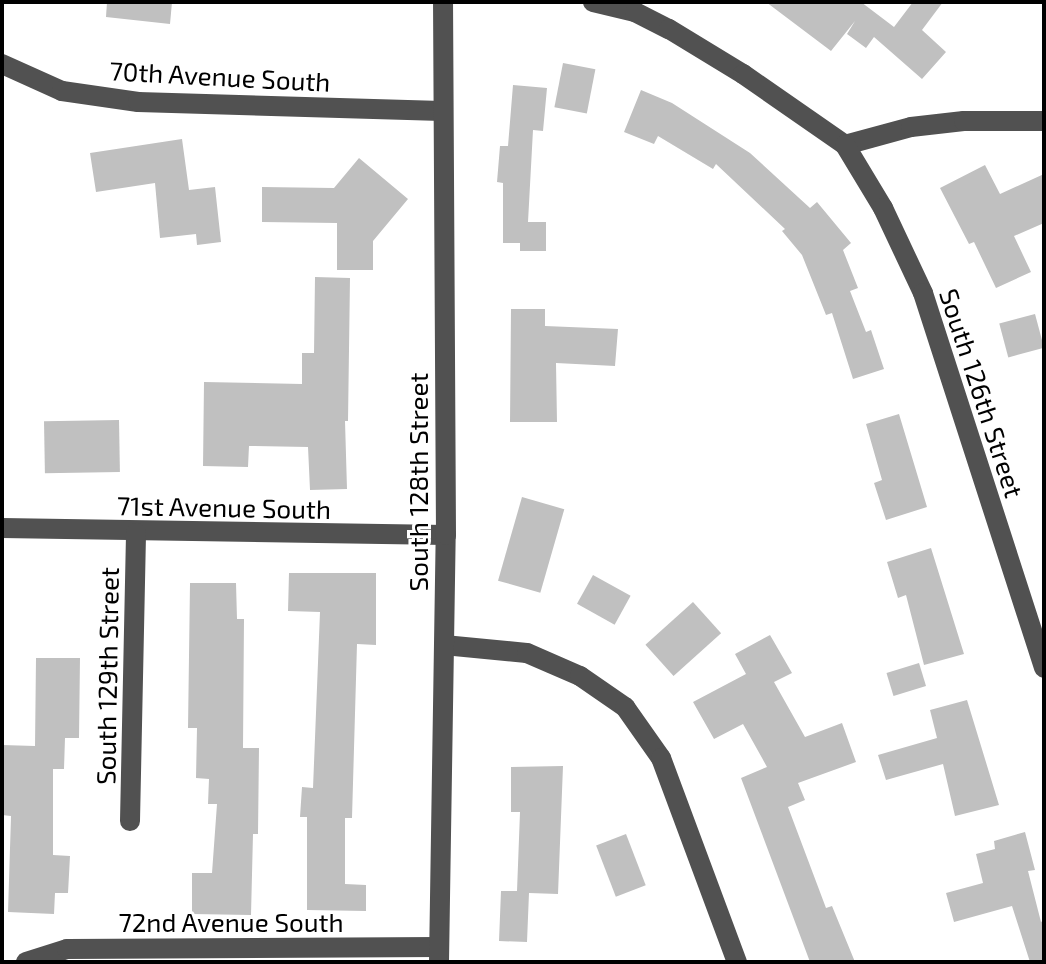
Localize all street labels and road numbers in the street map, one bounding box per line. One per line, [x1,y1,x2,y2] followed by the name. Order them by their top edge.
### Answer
[108,55,332,97] street label: 70th Avenue South
[933,285,1031,501] street label: South 126th Street
[402,373,434,591] street label: South 128th Street
[116,490,332,524] street label: 71st Avenue South
[90,567,124,785] street label: South 129th Street
[118,906,344,938] street label: 72nd Avenue South

